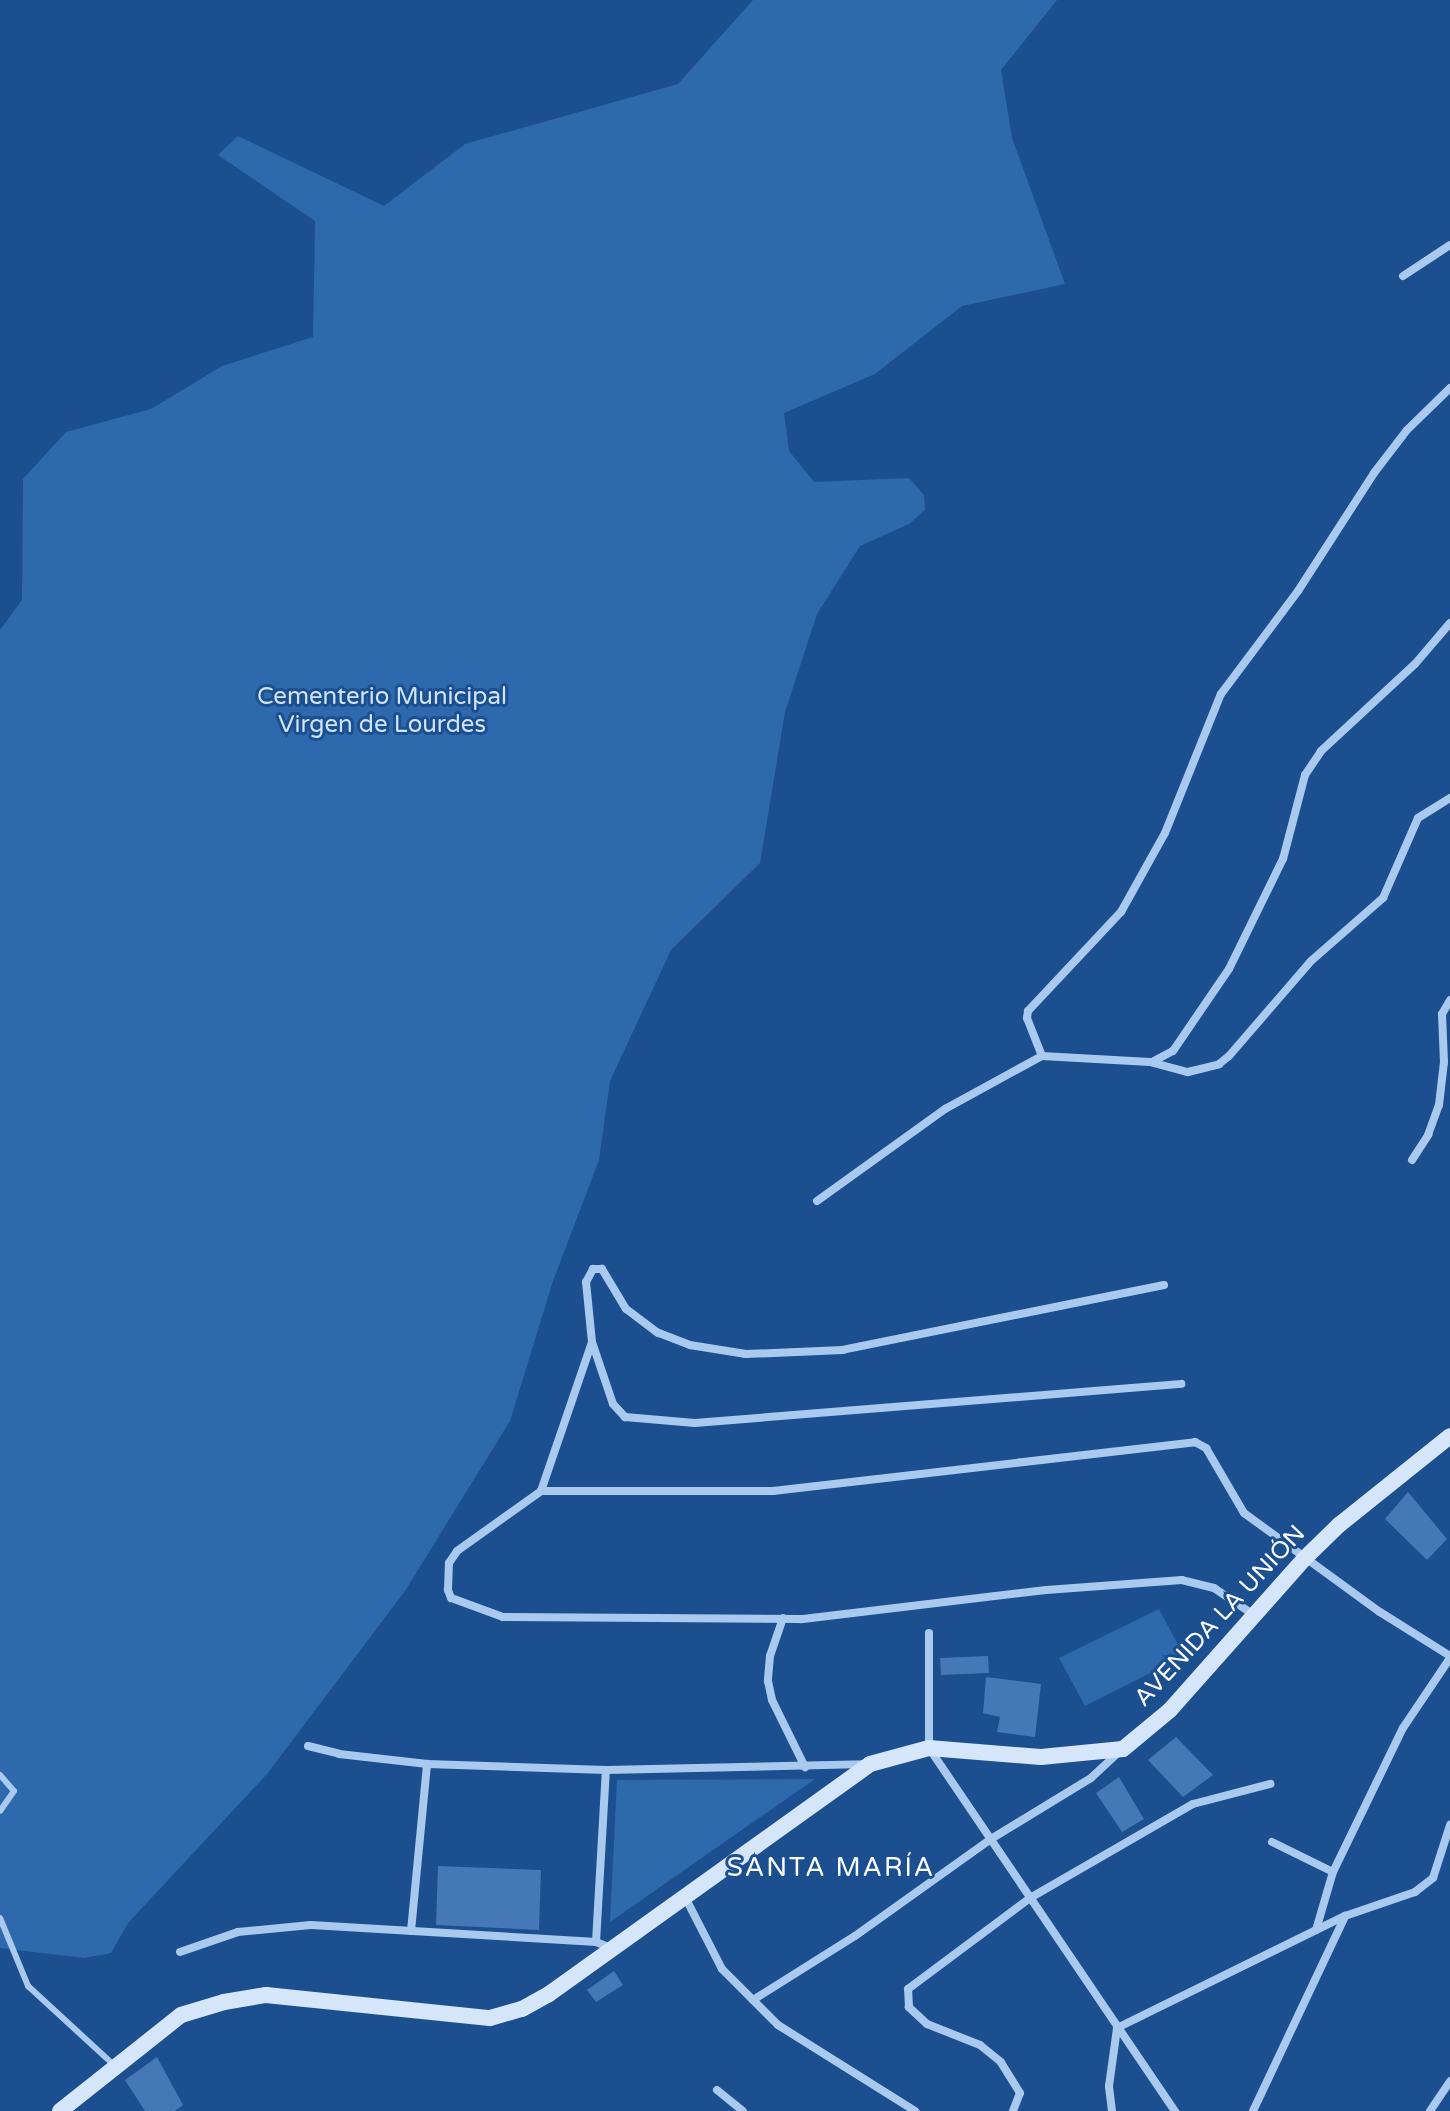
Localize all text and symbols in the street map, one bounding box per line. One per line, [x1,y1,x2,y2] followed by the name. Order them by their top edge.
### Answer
[257,683,507,739] park label: Cementerio Municipal Virgen de Lourdes
[1129,1519,1311,1713] street label: AVENIDA LA UNIÓN
[727,1852,935,1884] district label: SANTA MARÍA

